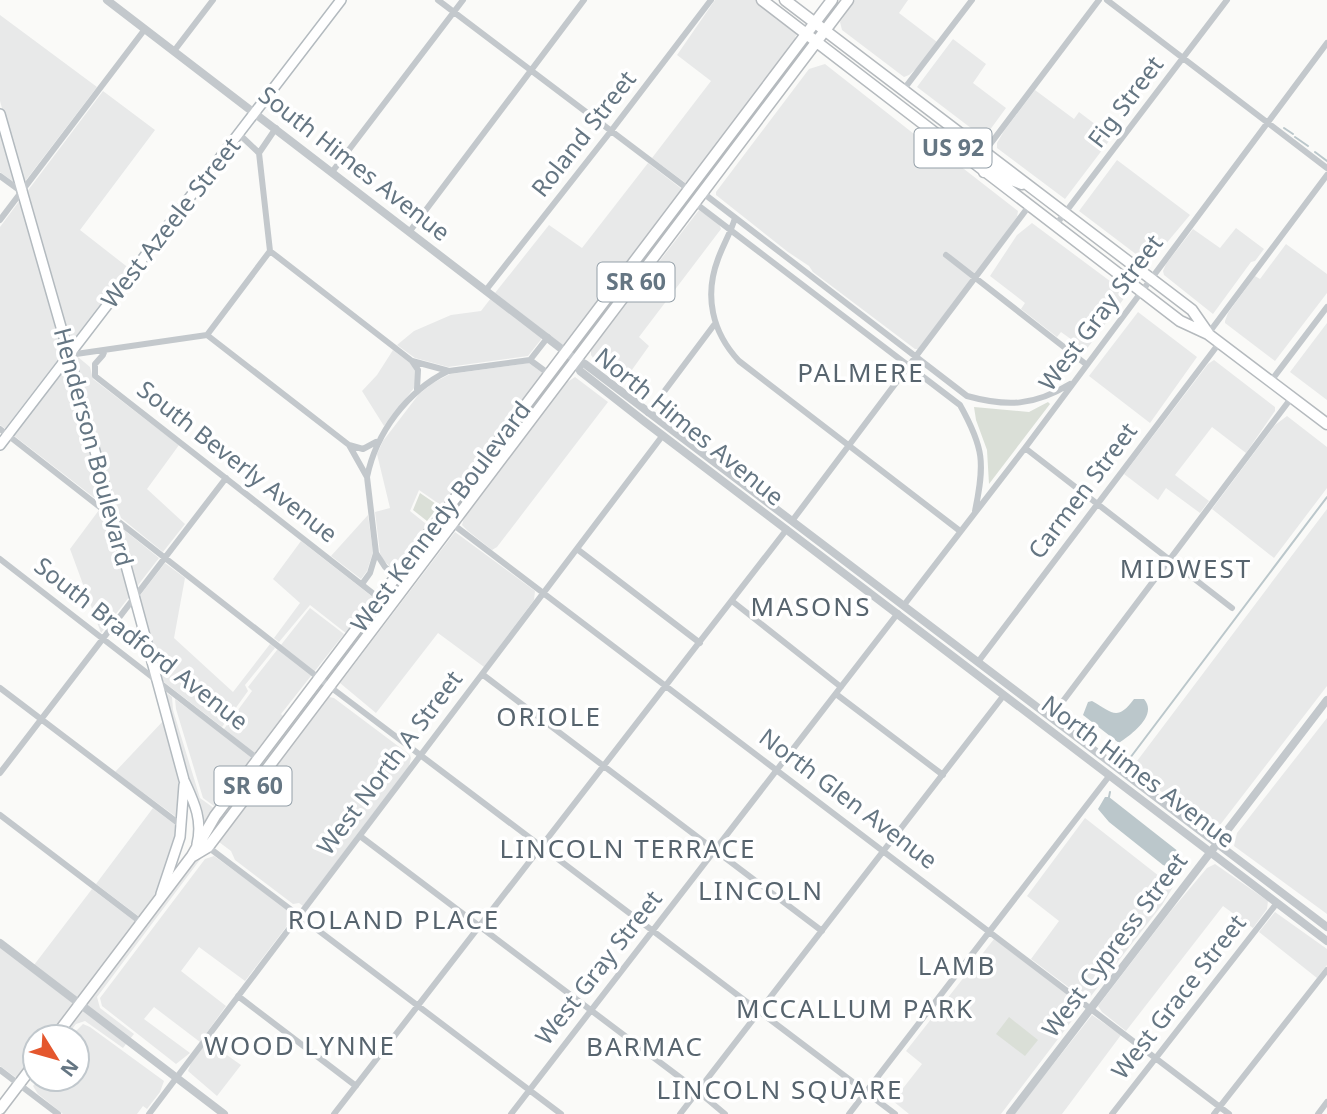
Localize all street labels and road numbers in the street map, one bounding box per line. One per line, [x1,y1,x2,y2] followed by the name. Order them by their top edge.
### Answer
[1080,48,1170,154] street label: Fig Street
[523,63,643,203] street label: Roland Street
[252,78,457,248] street label: South Himes Avenue
[914,128,992,168] road number: US 92
[93,130,247,314] street label: West Azeele Street
[1030,227,1170,397] street label: West Gray Street
[598,262,674,302] road number: SR 60
[47,324,142,569] street label: Henderson Boulevard
[588,339,791,512] street label: North Himes Avenue
[131,372,345,549] street label: South Beverly Avenue
[342,394,537,638] street label: West Kennedy Boulevard
[1020,415,1144,565] street label: Carmen Street
[28,549,256,737] street label: South Bradford Avenue
[309,663,469,861] street label: West North A Street
[1035,687,1242,855] street label: North Himes Avenue
[753,720,945,876] street label: North Glen Avenue
[215,766,292,806] road number: SR 60
[1033,845,1194,1043] street label: West Cypress Street
[527,883,669,1051] street label: West Gray Street
[1103,907,1253,1085] street label: West Grace Street

